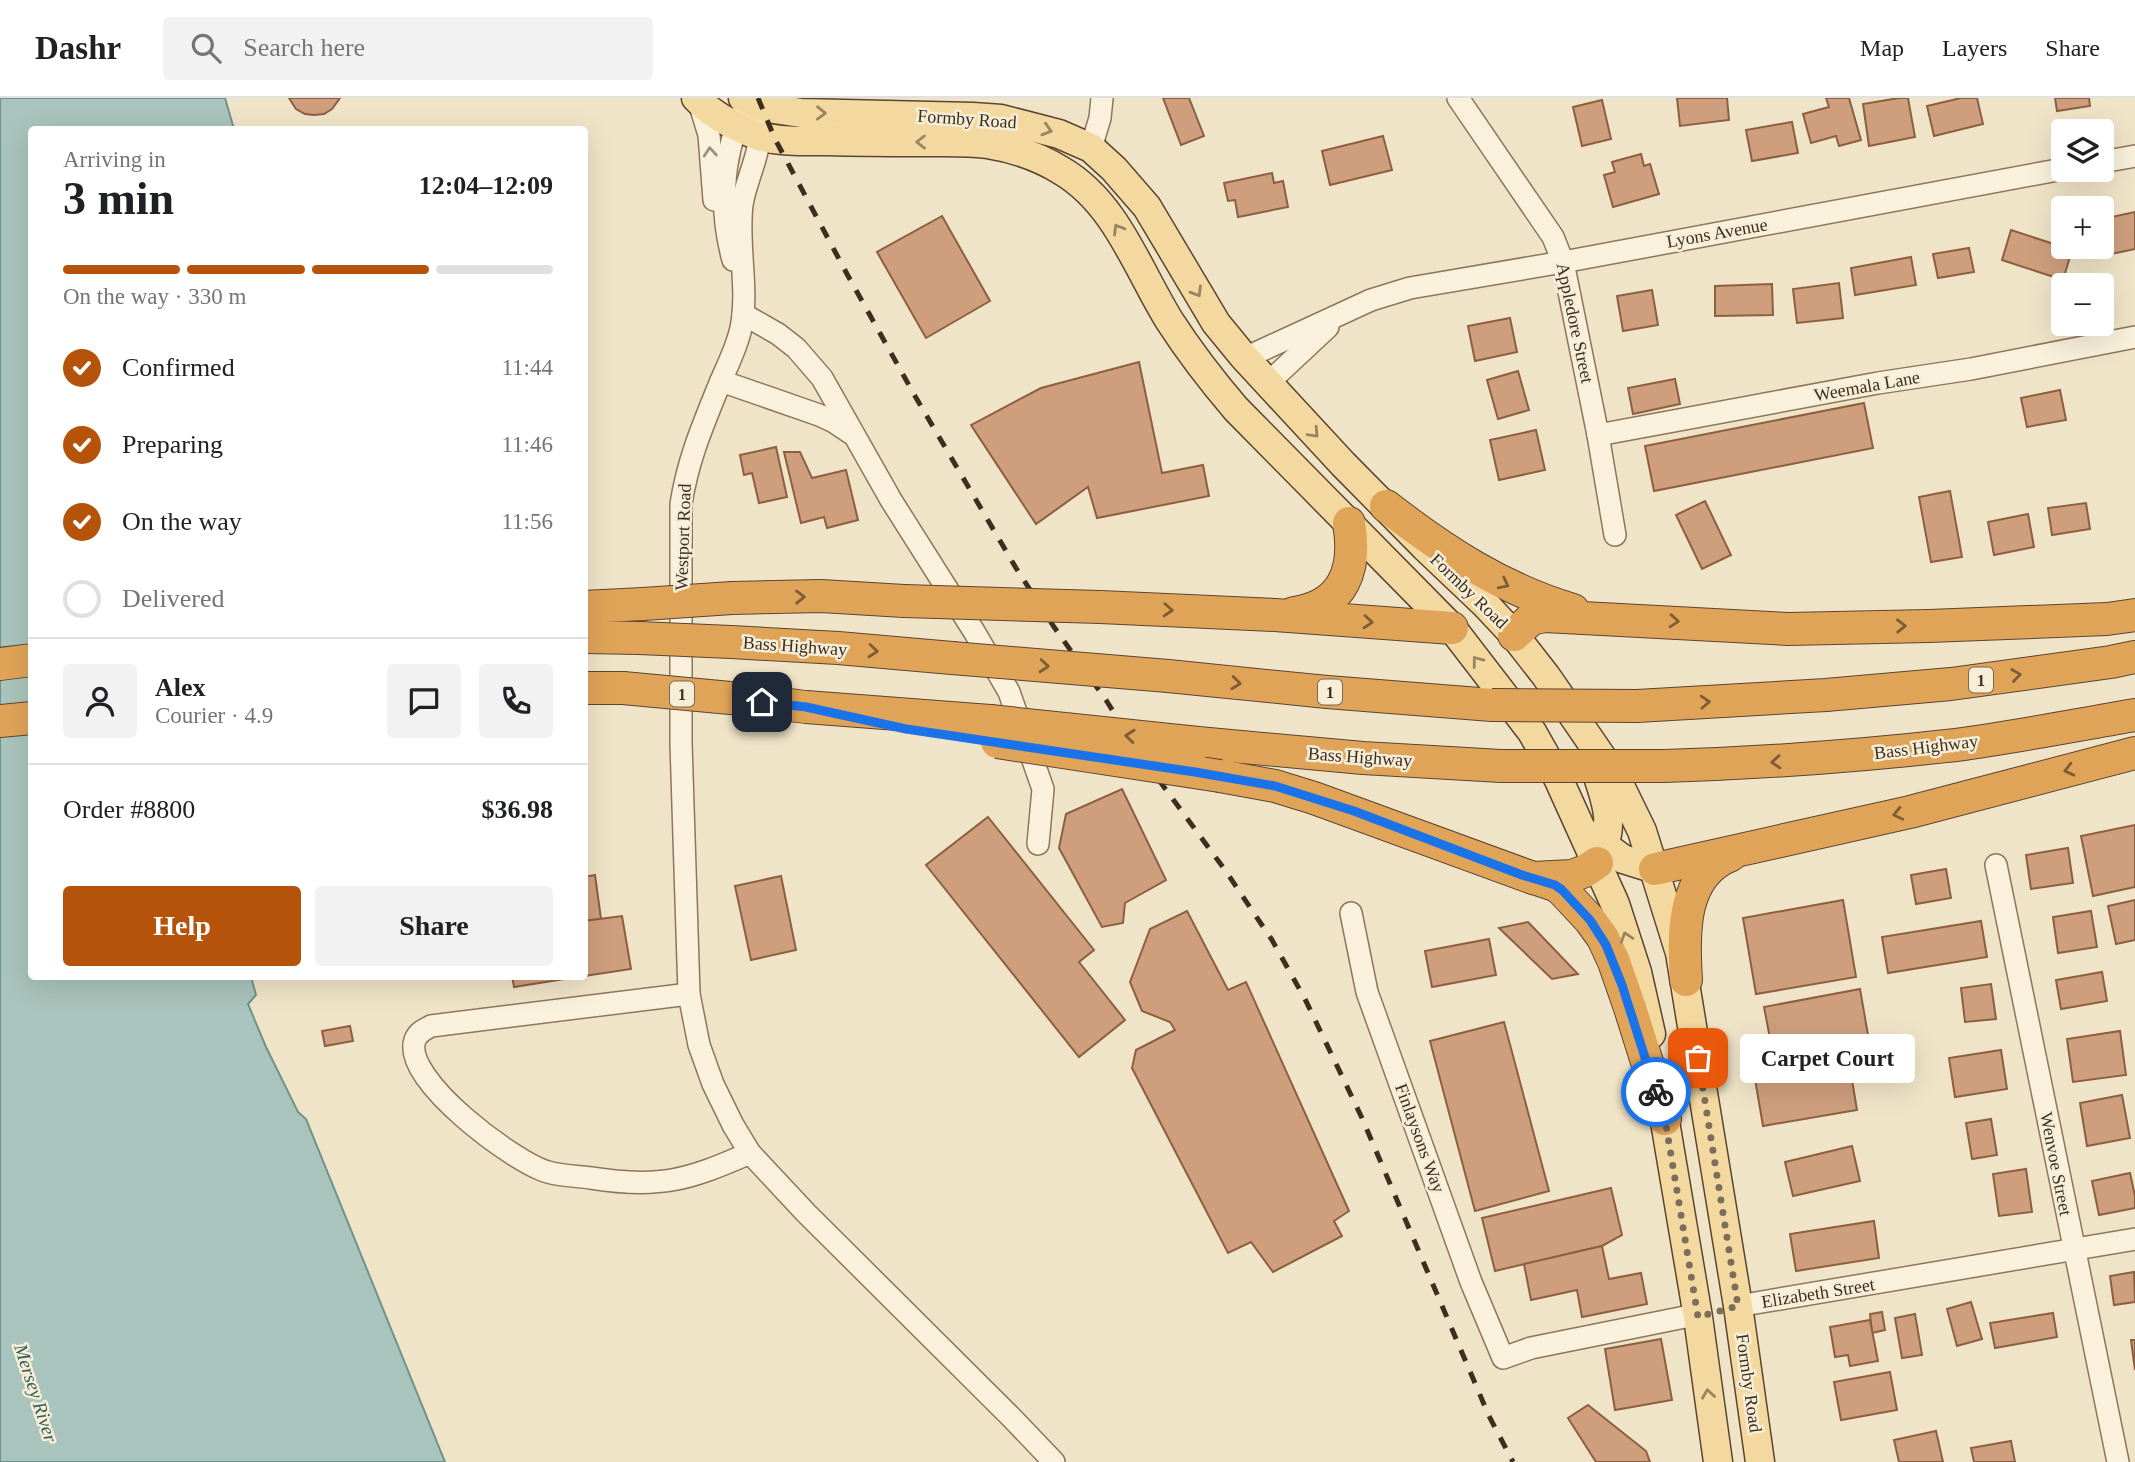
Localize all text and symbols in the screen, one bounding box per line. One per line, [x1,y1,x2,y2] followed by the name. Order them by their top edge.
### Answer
[163,17,653,80] search box
[187,29,225,67] icon: search
[35,30,121,66] text: Dashr
[243,33,365,62] text: Search here
[1860,35,1904,61] text: Map
[1942,35,2007,61] text: Layers
[2045,35,2100,61] text: Share
[816,106,827,121] one-way arrow
[917,106,1017,132] street label: Formby Road
[2051,119,2114,336] map controls
[2051,119,2114,182] button: layers
[1040,122,1053,136] one-way arrow
[916,134,926,150] one-way arrow
[703,146,718,157] one-way arrow
[63,147,166,172] text: Arriving in
[419,171,553,200] text: 12:04–12:09
[63,173,174,224] text: 3 min
[2051,196,2114,259] button: +
[1665,214,1769,252] street label: Lyons Avenue
[1113,224,1126,237] one-way arrow
[1552,261,1598,385] street label: Appledore Street
[2051,273,2114,336] button: −
[63,284,246,309] text: On the way · 330 m
[1189,284,1202,297] one-way arrow
[63,349,101,387] icon: check
[122,353,235,382] text: Confirmed
[501,355,553,380] text: 11:44
[1813,367,1921,405] street label: Weemala Lane
[1306,425,1319,438] one-way arrow
[63,426,101,464] icon: check
[122,430,223,459] text: Preparing
[501,432,553,457] text: 11:46
[671,483,695,591] street label: Westport Road
[63,503,101,541] icon: check
[122,507,242,536] text: On the way
[501,509,553,534] text: 11:56
[1426,549,1512,633] street label: Formby Road
[1497,575,1509,589] one-way arrow
[122,584,225,613] text: Delivered
[795,589,806,605] one-way arrow
[1163,602,1174,617] one-way arrow
[1362,614,1373,629] one-way arrow
[1668,614,1679,629] one-way arrow
[1896,619,1907,634] one-way arrow
[742,632,848,660] street label: Bass Highway
[867,644,878,659] one-way arrow
[1473,656,1486,668] one-way arrow
[1039,658,1050,673] one-way arrow
[63,664,137,738] button: person
[387,664,461,738] button: chat
[479,664,553,738] button: phone
[1969,667,1993,692] road number: 1
[2010,668,2021,683] one-way arrow
[732,672,792,732] pin
[155,673,206,702] text: Alex
[1231,675,1242,690] one-way arrow
[1318,680,1342,705] road number: 1
[670,681,694,706] road number: 1
[743,683,781,721] icon: home
[1700,695,1711,710] one-way arrow
[155,703,273,728] text: Courier · 4.9
[1124,729,1135,744] one-way arrow
[1873,731,1979,763] street label: Bass Highway
[1307,743,1413,771] street label: Bass Highway
[1771,754,1782,769] one-way arrow
[2063,762,2075,777] one-way arrow
[63,795,195,824] text: Order #8800
[482,795,553,824] text: $36.98
[1892,806,1904,821] one-way arrow
[63,886,301,966] button: Help
[315,886,553,966] button: Share
[1620,932,1635,944] one-way arrow
[1668,1028,1728,1088] pin
[1740,1034,1915,1082] callout: Carpet Court
[1679,1039,1717,1077] icon: bag
[1761,1046,1894,1071] text: Carpet Court
[1621,1057,1691,1127] courier
[1637,1073,1675,1111] icon: bike
[1391,1081,1449,1195] street label: Finlaysons Way
[2036,1111,2076,1217] street label: Wenvoe Street
[1760,1274,1876,1312] street label: Elizabeth Street
[1732,1332,1766,1434] street label: Formby Road
[10,1340,62,1445] water label: Mersey River
[1701,1389,1716,1400] one-way arrow

